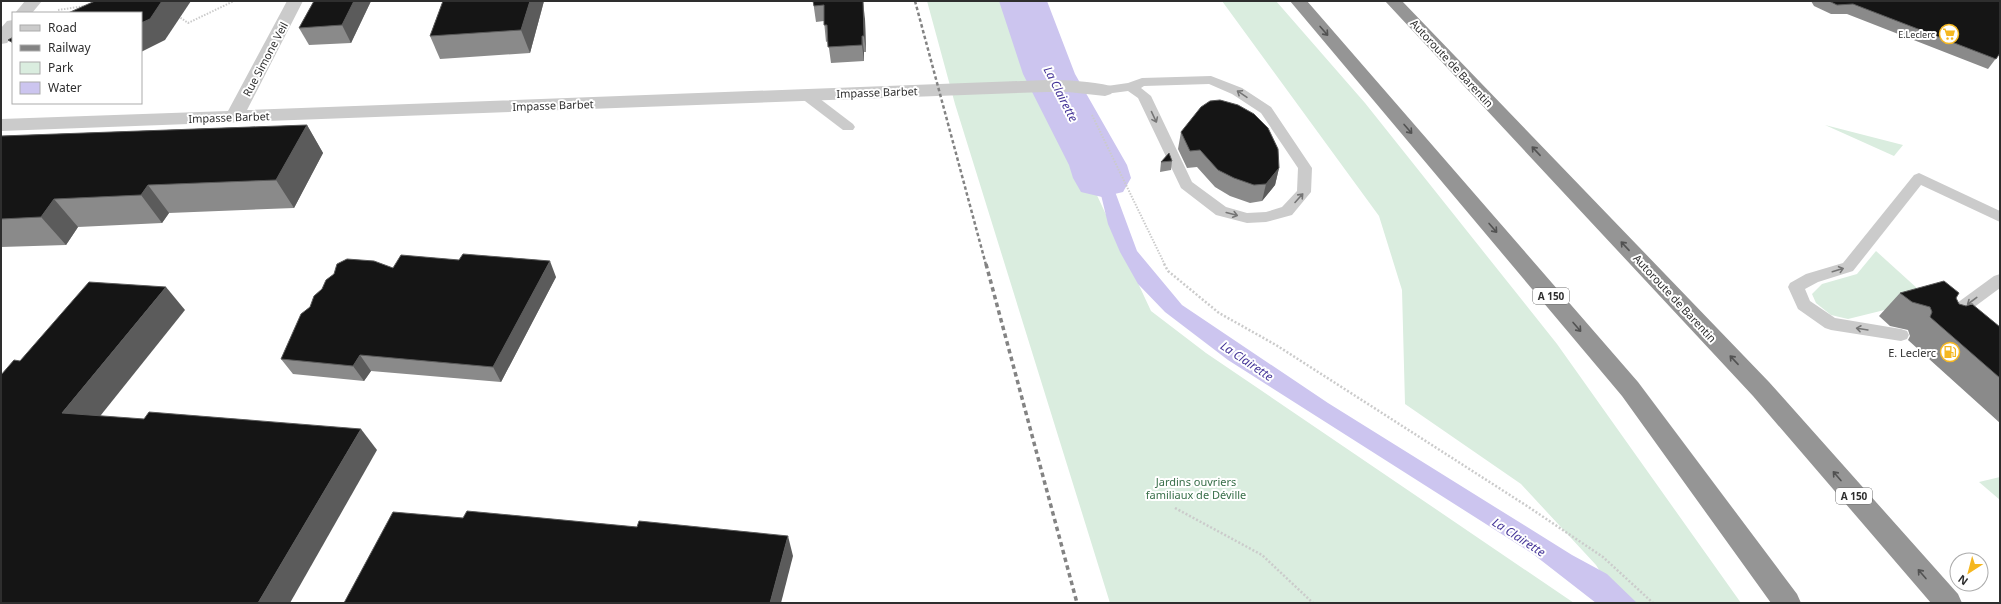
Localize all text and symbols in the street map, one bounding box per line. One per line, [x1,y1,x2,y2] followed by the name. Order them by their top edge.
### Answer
[12,12,142,104] legend
[1407,16,1497,110] street label: Autoroute de Barentin
[48,19,77,36] text: Road
[239,19,291,99] street label: Rue Simone Veil
[1938,23,1960,45] supermarket icon: E.Leclerc
[1319,25,1328,36] one-way arrow
[1898,28,1936,41] place label: E.Leclerc
[48,39,92,56] text: Railway
[48,59,74,76] text: Park
[1040,63,1082,125] water label: La Clairette
[48,79,82,96] text: Water
[836,83,918,101] street label: Impasse Barbet
[1237,90,1248,98] one-way arrow
[512,96,594,114] street label: Impasse Barbet
[188,108,270,126] street label: Impasse Barbet
[1151,111,1158,123] one-way arrow
[1404,124,1413,135] one-way arrow
[1531,146,1541,156] one-way arrow
[1294,193,1303,203] one-way arrow
[1225,211,1238,218] one-way arrow
[1488,223,1497,233] one-way arrow
[1620,241,1630,251] one-way arrow
[1630,251,1720,345] street label: Autoroute de Barentin
[1832,266,1845,273] one-way arrow
[1533,288,1569,304] road number: A 150
[1966,297,1977,305] one-way arrow
[1573,322,1582,332] one-way arrow
[1856,324,1869,332] one-way arrow
[1217,337,1277,385] water label: La Clairette
[1939,341,1961,363] fuel station icon: E. Leclerc
[1888,345,1936,360] place label: E. Leclerc
[1730,356,1739,366] one-way arrow
[1832,470,1841,481] one-way arrow
[1146,474,1246,502] park label: Jardins ouvriers familiaux de Déville
[1836,488,1872,504] road number: A 150
[1489,513,1549,561] water label: La Clairette
[1949,552,1989,592] north arrow
[1918,569,1927,579] one-way arrow
[1955,572,1971,589] text: N

